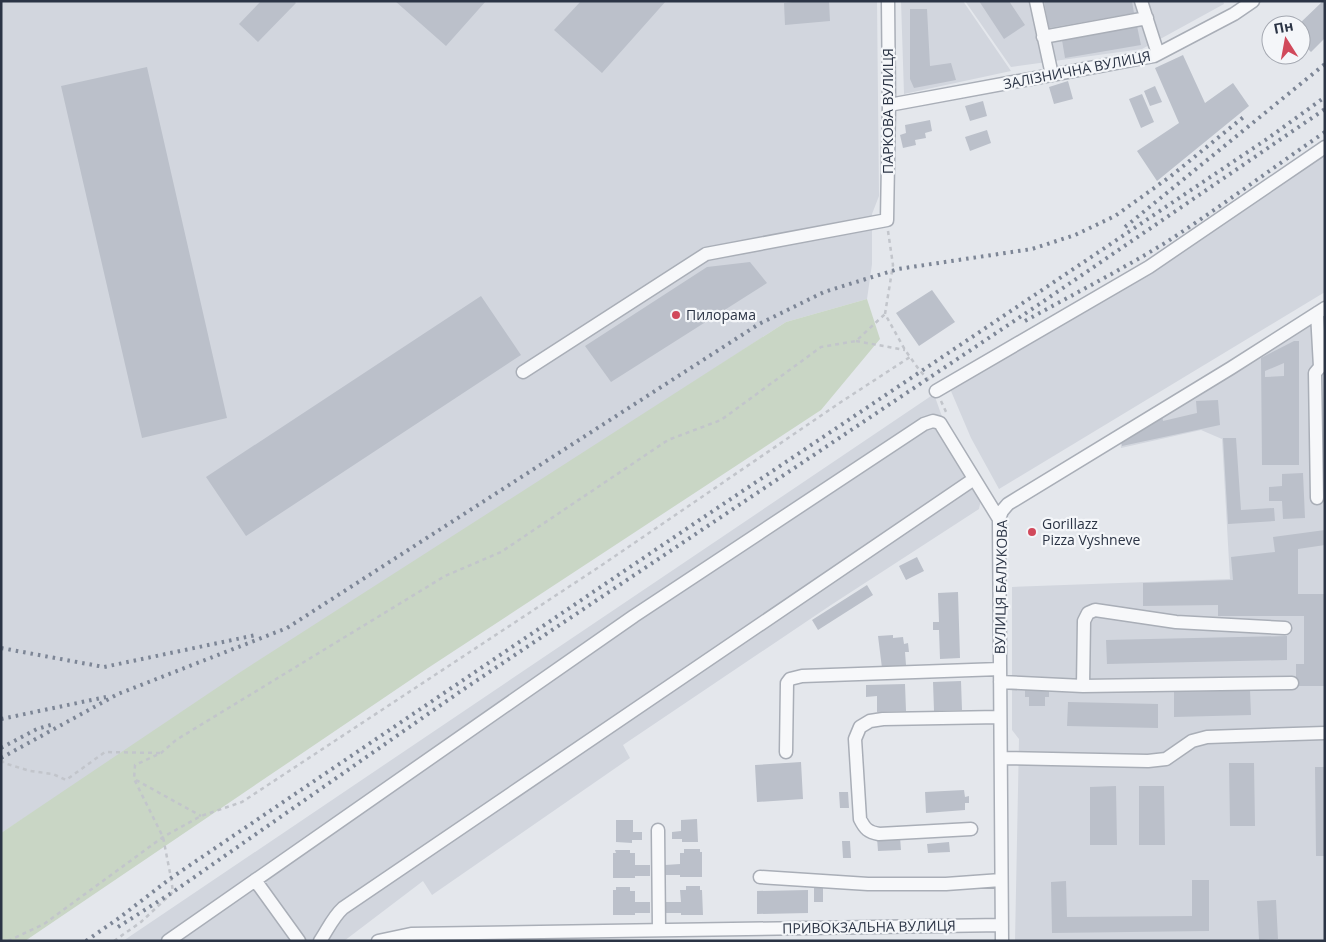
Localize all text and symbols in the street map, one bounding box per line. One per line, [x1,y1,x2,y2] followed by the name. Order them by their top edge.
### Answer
[1261,15,1311,65] north arrow
[1272,16,1295,38] text: Пн
[1002,46,1152,93] street label: ЗАЛІЗНИЧНА ВУЛИЦЯ
[878,48,897,174] street label: ПАРКОВА ВУЛИЦЯ
[686,305,756,324] place label: Пилорама
[670,309,682,321] marker: Пилорама
[1042,514,1141,549] place label: Gorillazz Pizza Vyshneve
[990,520,1011,654] street label: ВУЛИЦЯ БАЛУКОВА
[1026,526,1038,538] marker: Gorillazz Pizza Vyshneve
[782,915,956,938] street label: ПРИВОКЗАЛЬНА ВУЛИЦЯ

